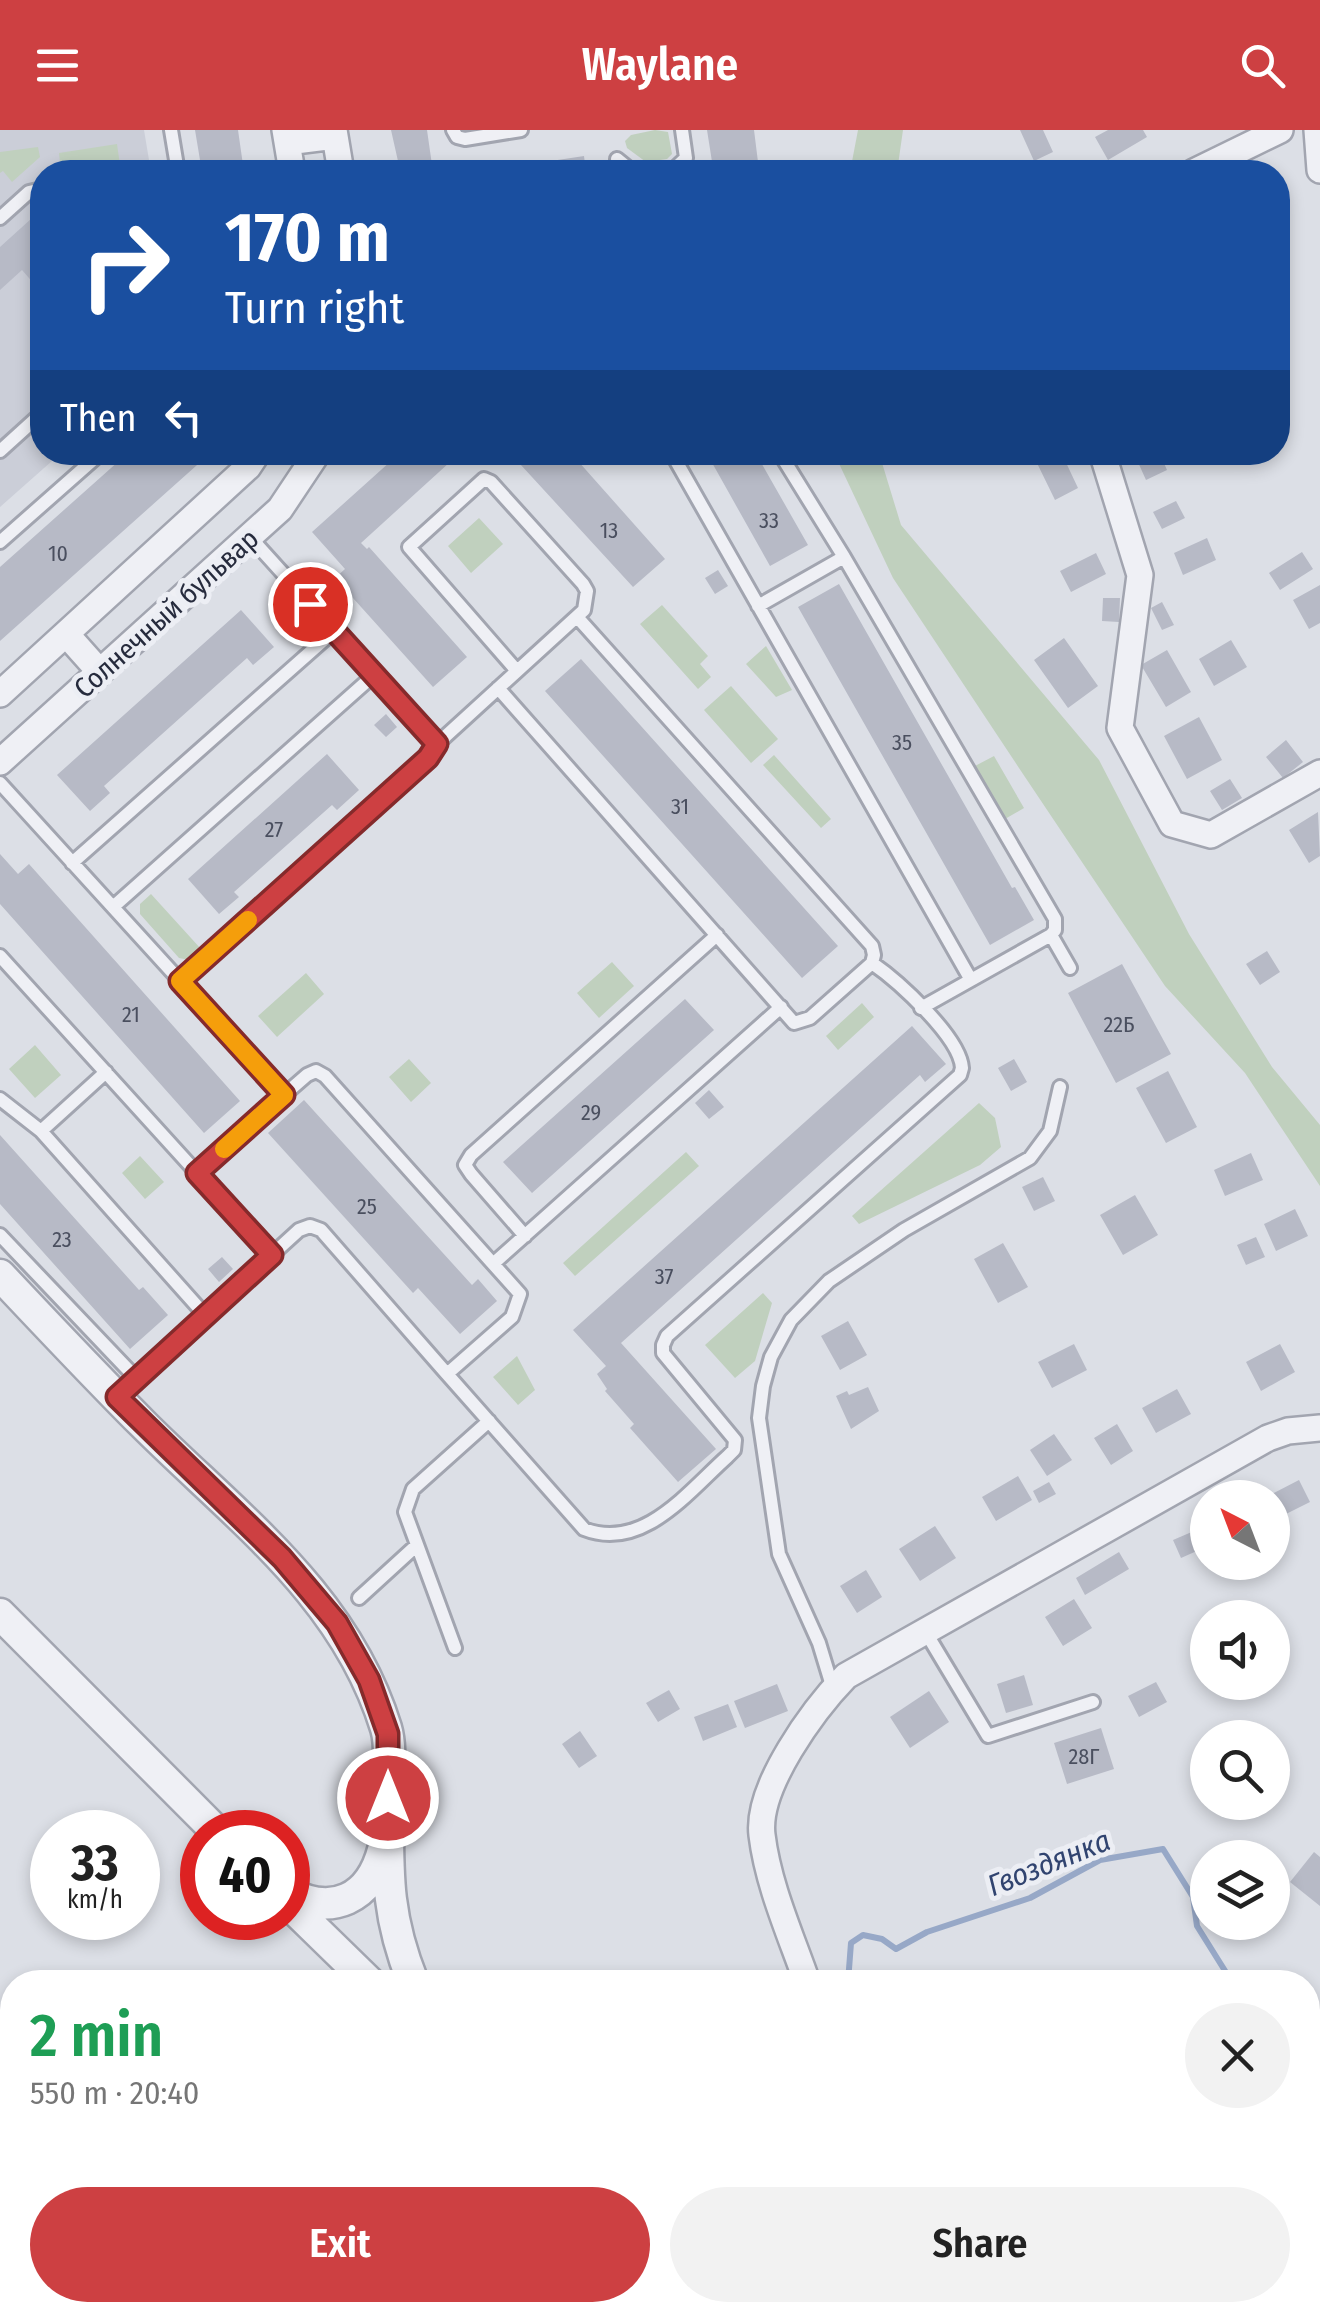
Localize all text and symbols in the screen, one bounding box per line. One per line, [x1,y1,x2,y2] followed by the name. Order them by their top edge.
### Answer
[30,38,85,93] icon: menu
[582,38,738,92] text: Waylane
[1235,38,1290,93] icon: search
[225,196,390,280] text: 170 m
[60,200,190,330] icon: right
[225,281,404,335] text: Turn right
[156,390,211,445] icon: left
[60,395,136,441] text: Then
[759,507,779,534] house number: 33
[600,517,618,544] house number: 13
[67,522,265,705] street label: Солнечный бульвар
[48,540,68,567] house number: 10
[268,562,353,647] pin
[283,577,338,632] icon: arrive
[892,729,912,756] house number: 35
[671,793,689,820] house number: 31
[265,816,283,843] house number: 27
[122,1001,140,1028] house number: 21
[1104,1011,1134,1038] house number: 22Б
[581,1099,601,1126] house number: 29
[357,1193,377,1220] house number: 25
[52,1226,72,1253] house number: 23
[655,1263,673,1290] house number: 37
[1190,1480,1290,1580] north arrow
[1190,1480,1290,1940] map controls
[1190,1600,1290,1700] button: sound
[1190,1720,1290,1820] button: search
[1069,1743,1099,1770] house number: 28Г
[336,1746,440,1850] position arrow
[180,1810,310,1940] speed limit sign: 40
[982,1822,1116,1904] water label: Гвоздянка
[71,1833,119,1893] text: 33
[1190,1840,1290,1940] button: layers
[67,1885,123,1915] text: km/h
[30,2000,163,2072] text: 2 min
[1185,2003,1290,2108] button: close
[30,2074,199,2112] text: 550 m · 20:40
[30,2187,650,2302] button: Exit
[670,2187,1290,2302] button: Share

